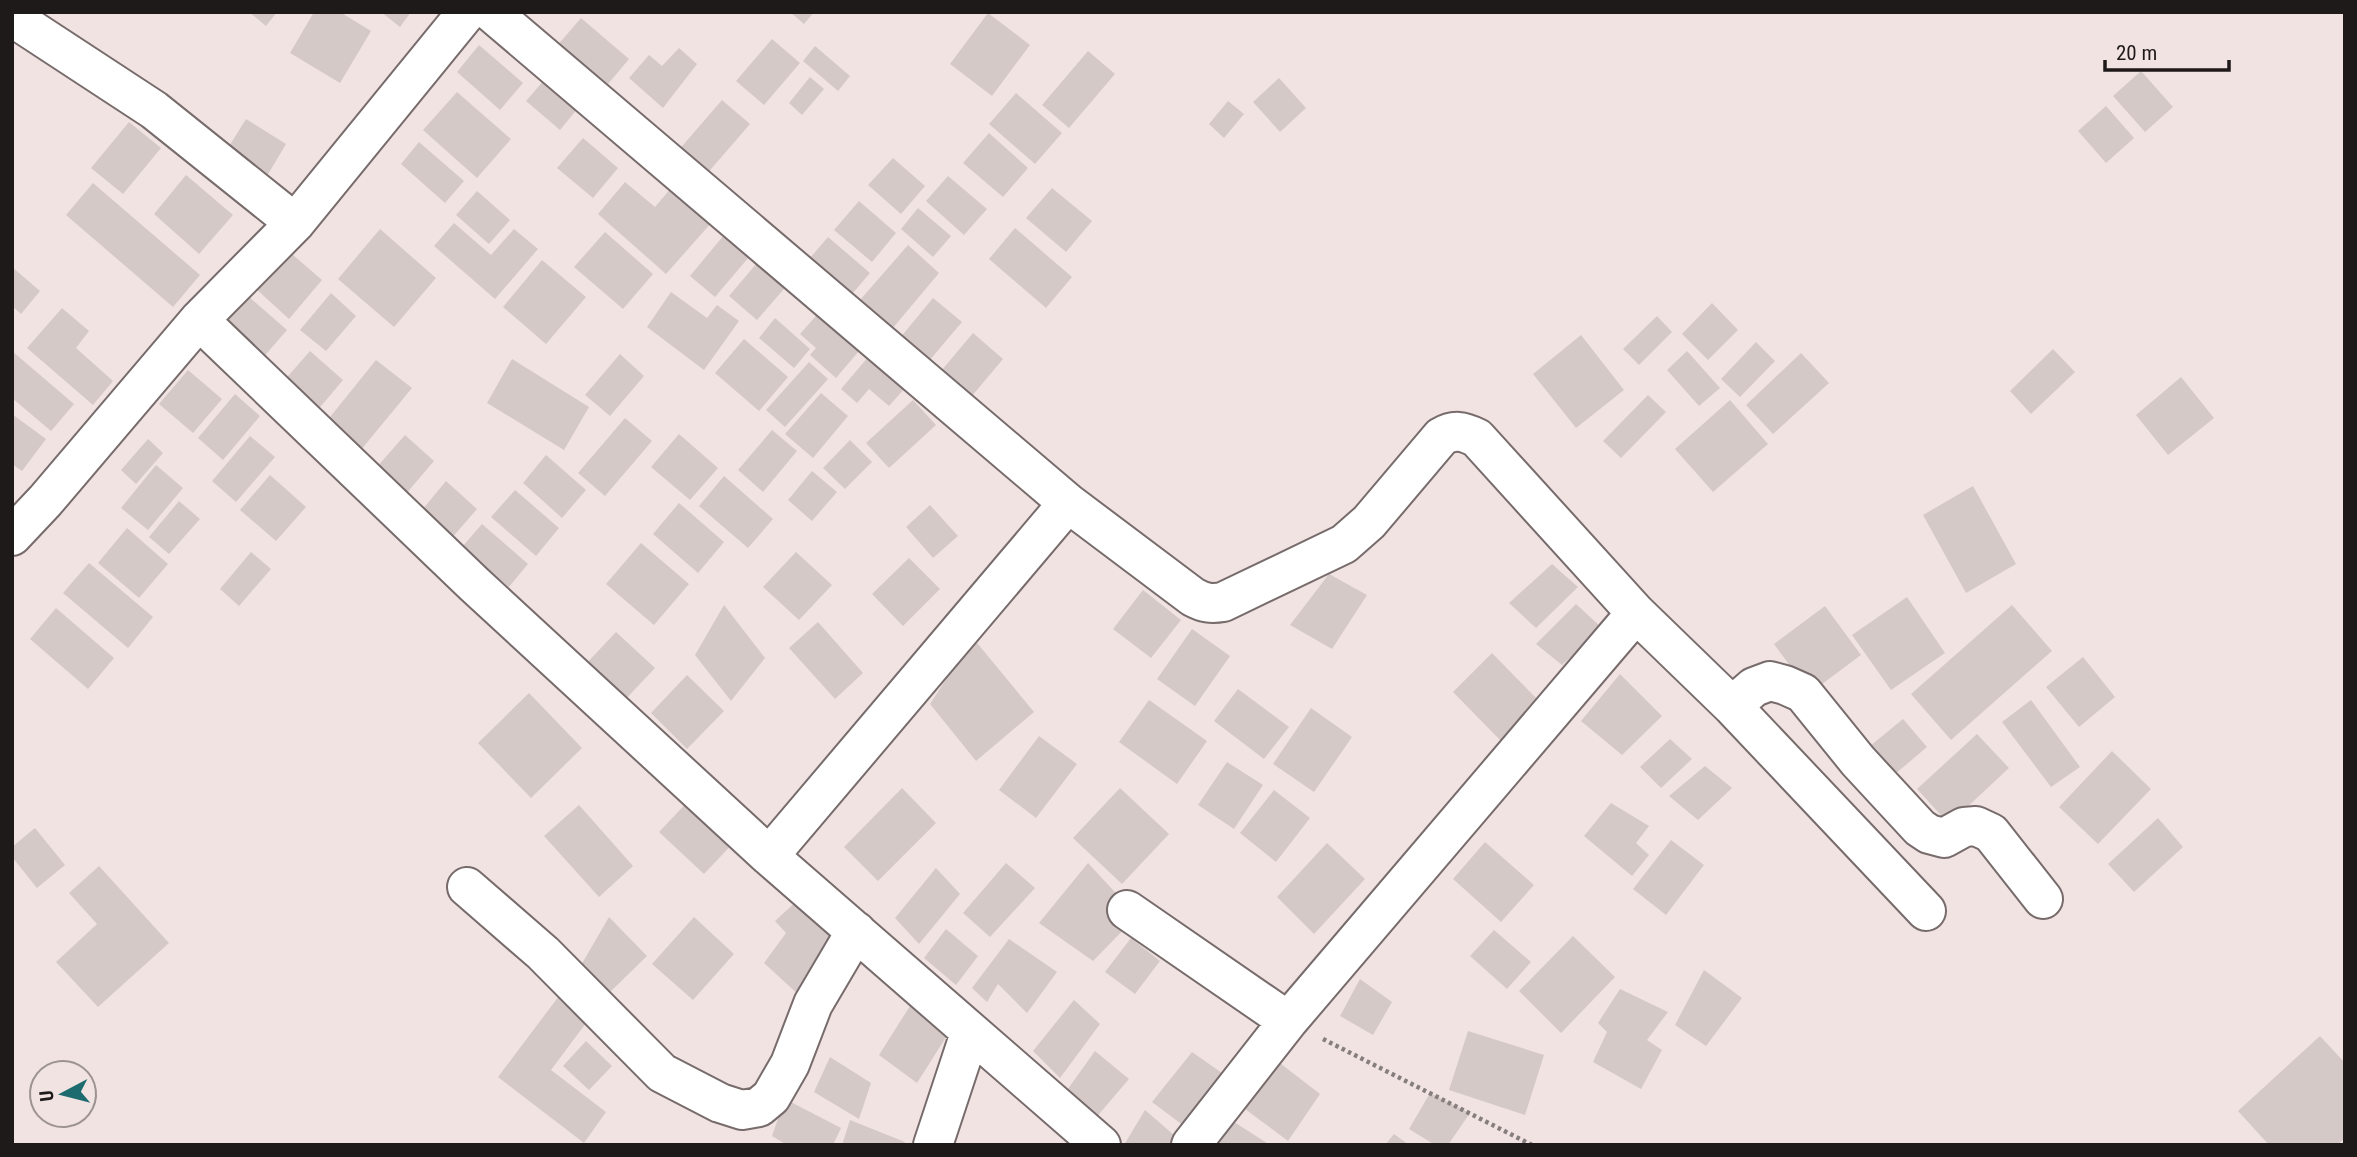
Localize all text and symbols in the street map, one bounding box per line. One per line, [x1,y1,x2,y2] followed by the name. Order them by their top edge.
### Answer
[2105,28,2229,72] scale bar
[2116,41,2157,65] text: 20 m
[28,1059,98,1129] north arrow
[35,1089,59,1103] text: U

